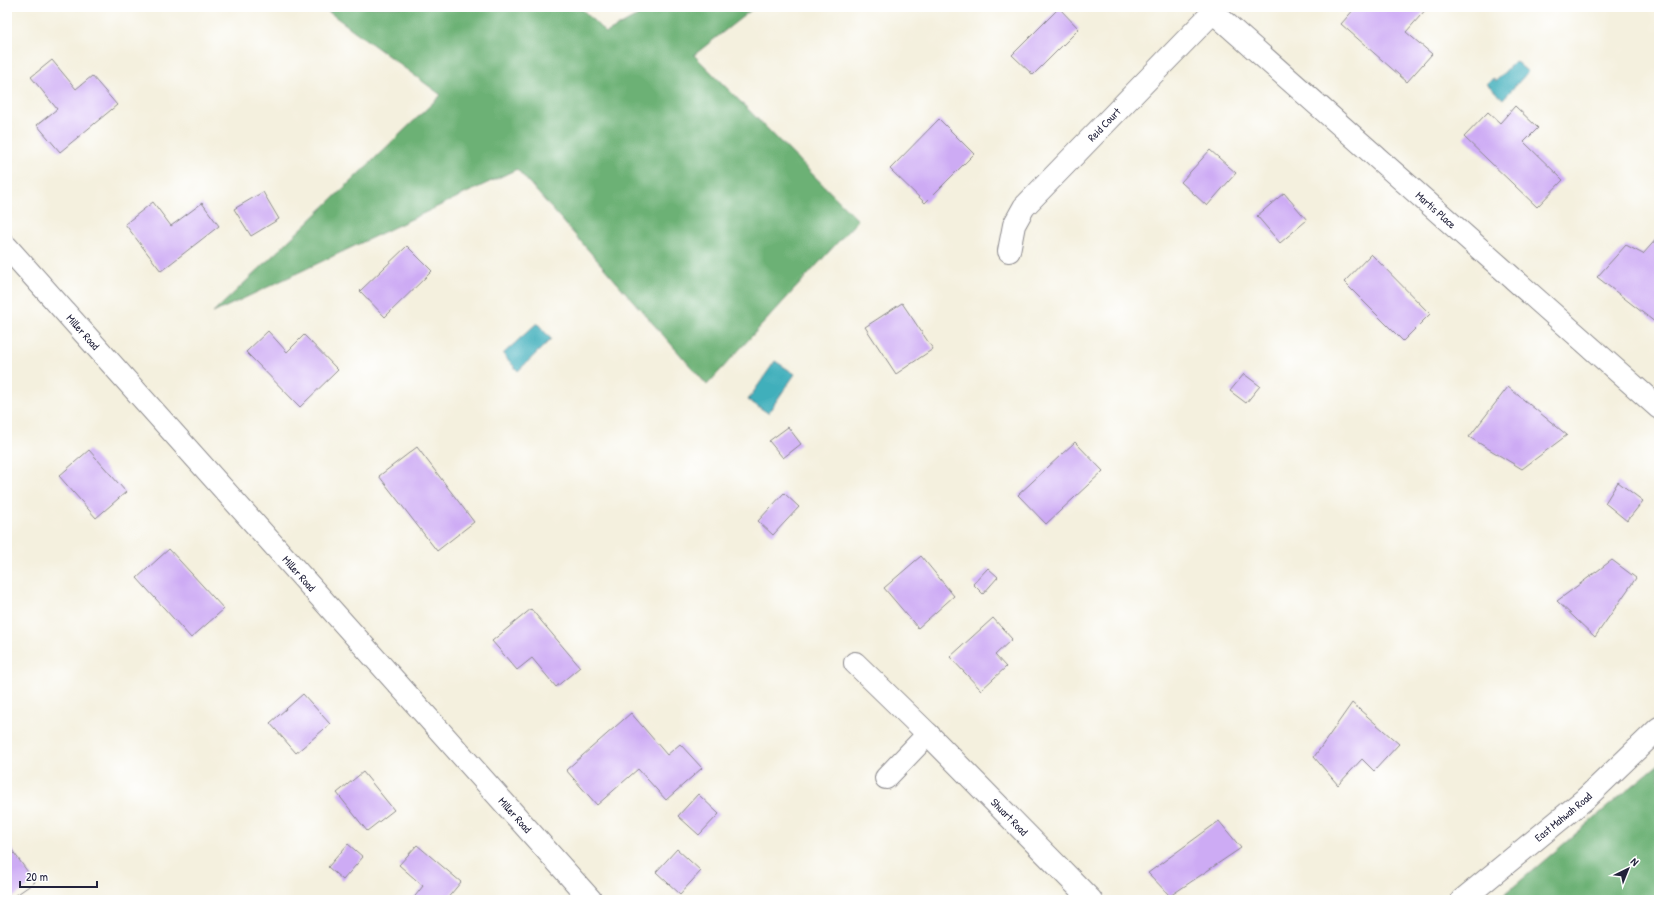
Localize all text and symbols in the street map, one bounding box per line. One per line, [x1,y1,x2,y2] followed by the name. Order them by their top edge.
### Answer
[1085,105,1124,144] street label: Reid Court
[1413,188,1459,232] street label: Martis Place
[63,311,103,353] street label: Miller Road
[279,553,319,595] street label: Miller Road
[1532,789,1595,844] street label: East Mahwah Road
[495,794,535,836] street label: Miller Road
[988,795,1031,839] street label: Shuart Road
[1608,849,1648,889] north arrow
[1628,855,1642,869] text: N
[20,863,97,889] scale bar
[26,868,48,885] text: 20 m

